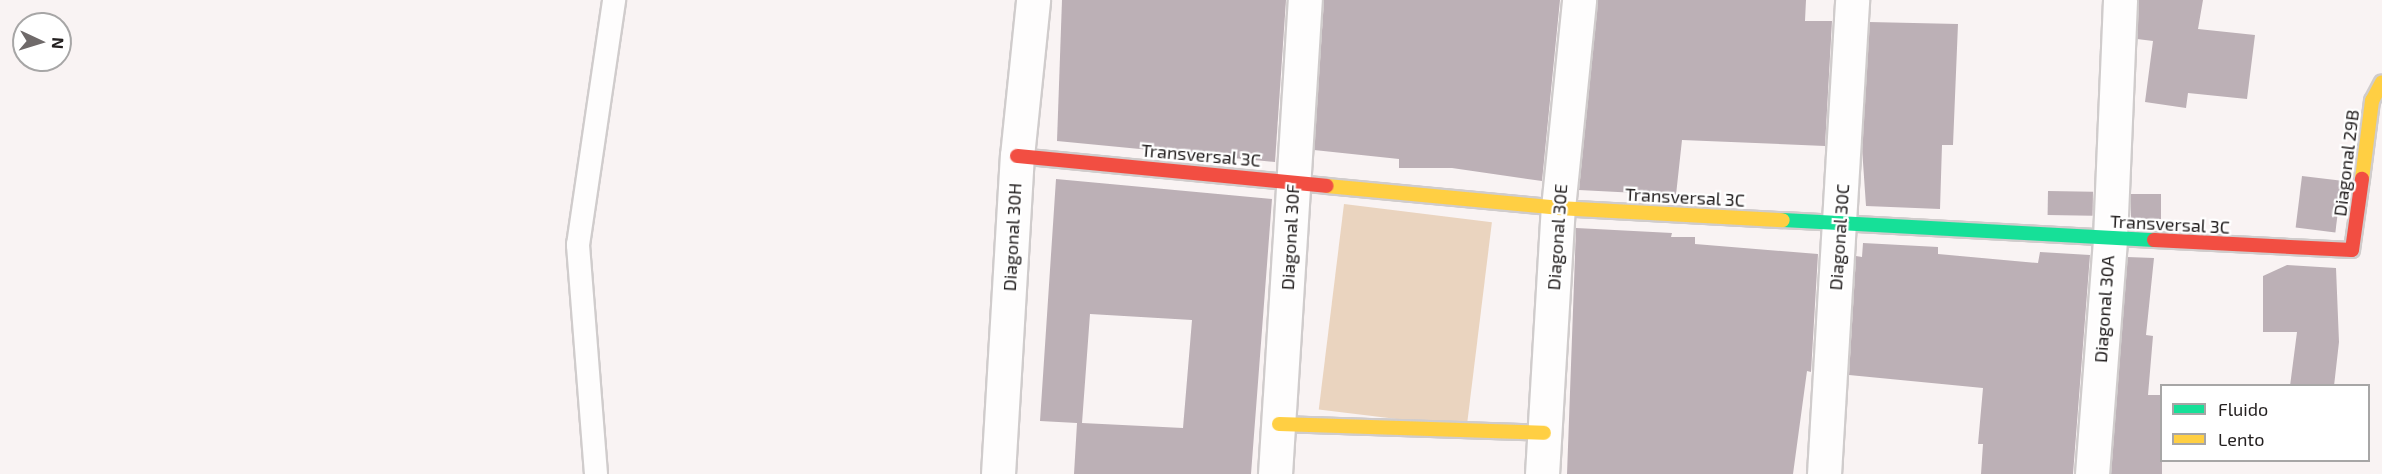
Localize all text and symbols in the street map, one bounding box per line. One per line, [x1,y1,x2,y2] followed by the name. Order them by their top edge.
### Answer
[12,12,72,72] north arrow
[49,37,68,50] text: N
[2329,108,2363,218] street label: Diagonal 29B
[1140,139,1262,171] street label: Transversal 3C
[998,182,1026,292] street label: Diagonal 30H
[1276,183,1304,291] street label: Diagonal 30F
[1542,183,1572,291] street label: Diagonal 30E
[1624,183,1746,211] street label: Transversal 3C
[1824,183,1854,291] street label: Diagonal 30C
[2109,210,2231,238] street label: Transversal 3C
[2089,254,2119,364] street label: Diagonal 30A
[2160,384,2370,462] legend
[2218,398,2268,420] text: Fluido
[2218,428,2264,450] text: Lento

